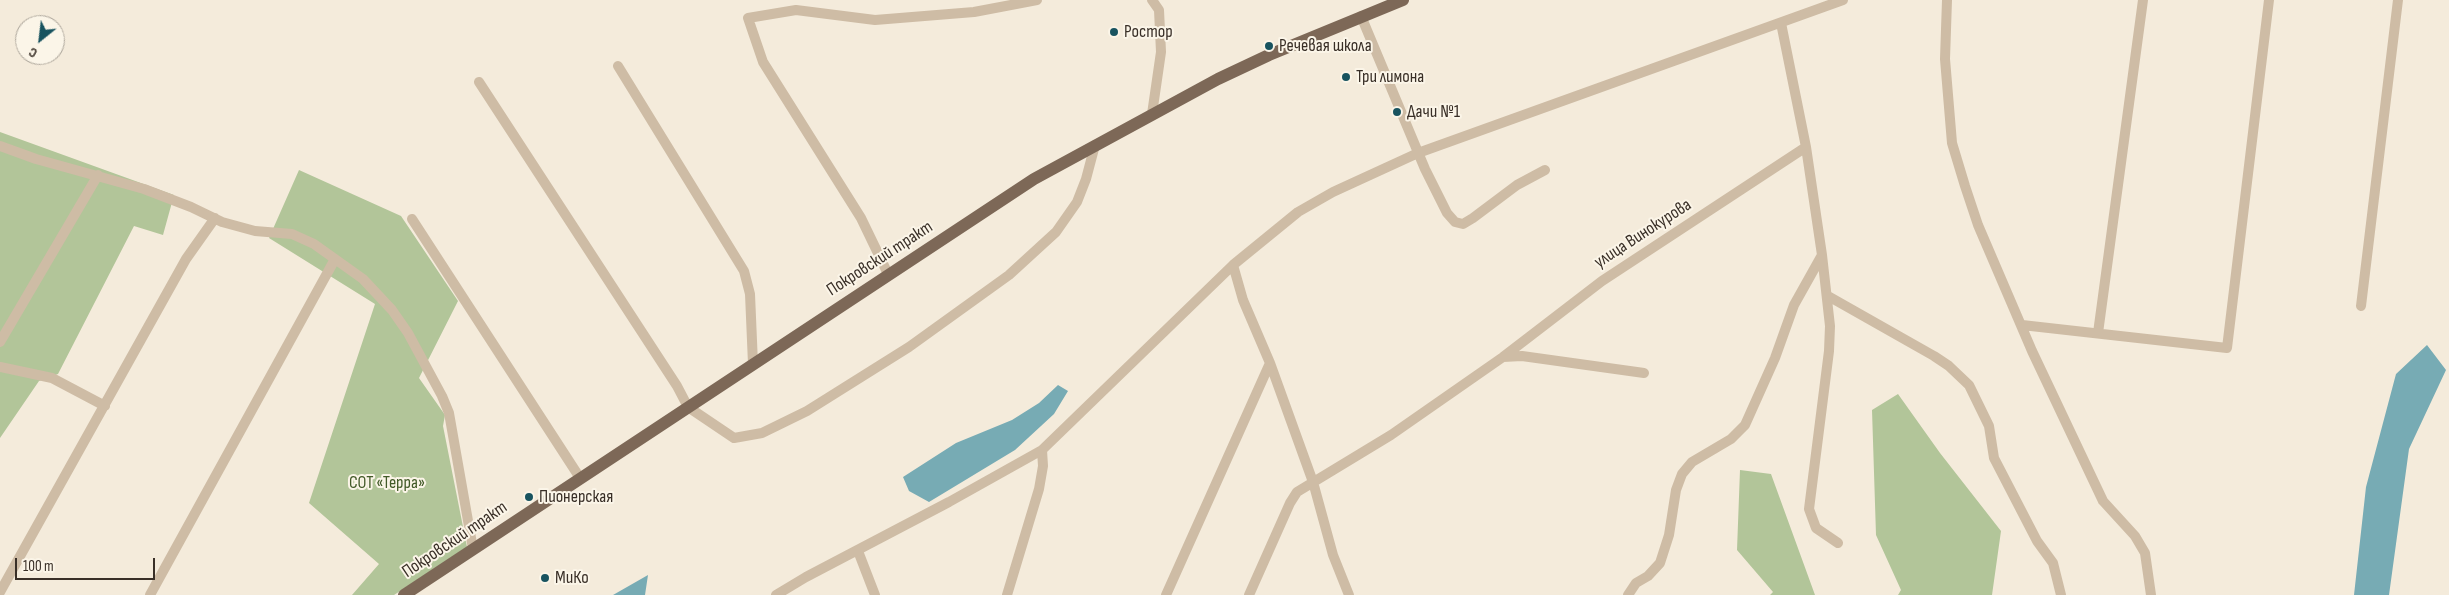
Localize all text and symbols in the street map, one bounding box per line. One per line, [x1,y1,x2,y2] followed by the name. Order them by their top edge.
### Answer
[15,15,65,65] north arrow
[1124,21,1173,43] place label: Ростор
[1108,26,1120,38] marker: Ростор
[1279,35,1372,57] place label: Речевая школа
[1263,40,1275,52] marker: Речевая школа
[26,44,40,62] text: С
[1356,66,1424,88] place label: Три лимона
[1340,71,1352,83] marker: Три лимона
[1407,101,1460,123] place label: Дачи №1
[1391,106,1403,118] marker: Дачи №1
[1590,195,1696,273] street label: улица Винокурова
[823,217,937,301] street label: Покровский тракт
[349,472,425,494] park label: СОТ «Терра»
[539,486,613,508] place label: Пионерская
[523,491,535,503] marker: Пионерская
[398,497,512,583] street label: Покровский тракт
[18,548,158,580] scale bar
[23,557,54,576] text: 100 m
[555,567,589,589] place label: МиКо
[539,572,551,584] marker: МиКо

